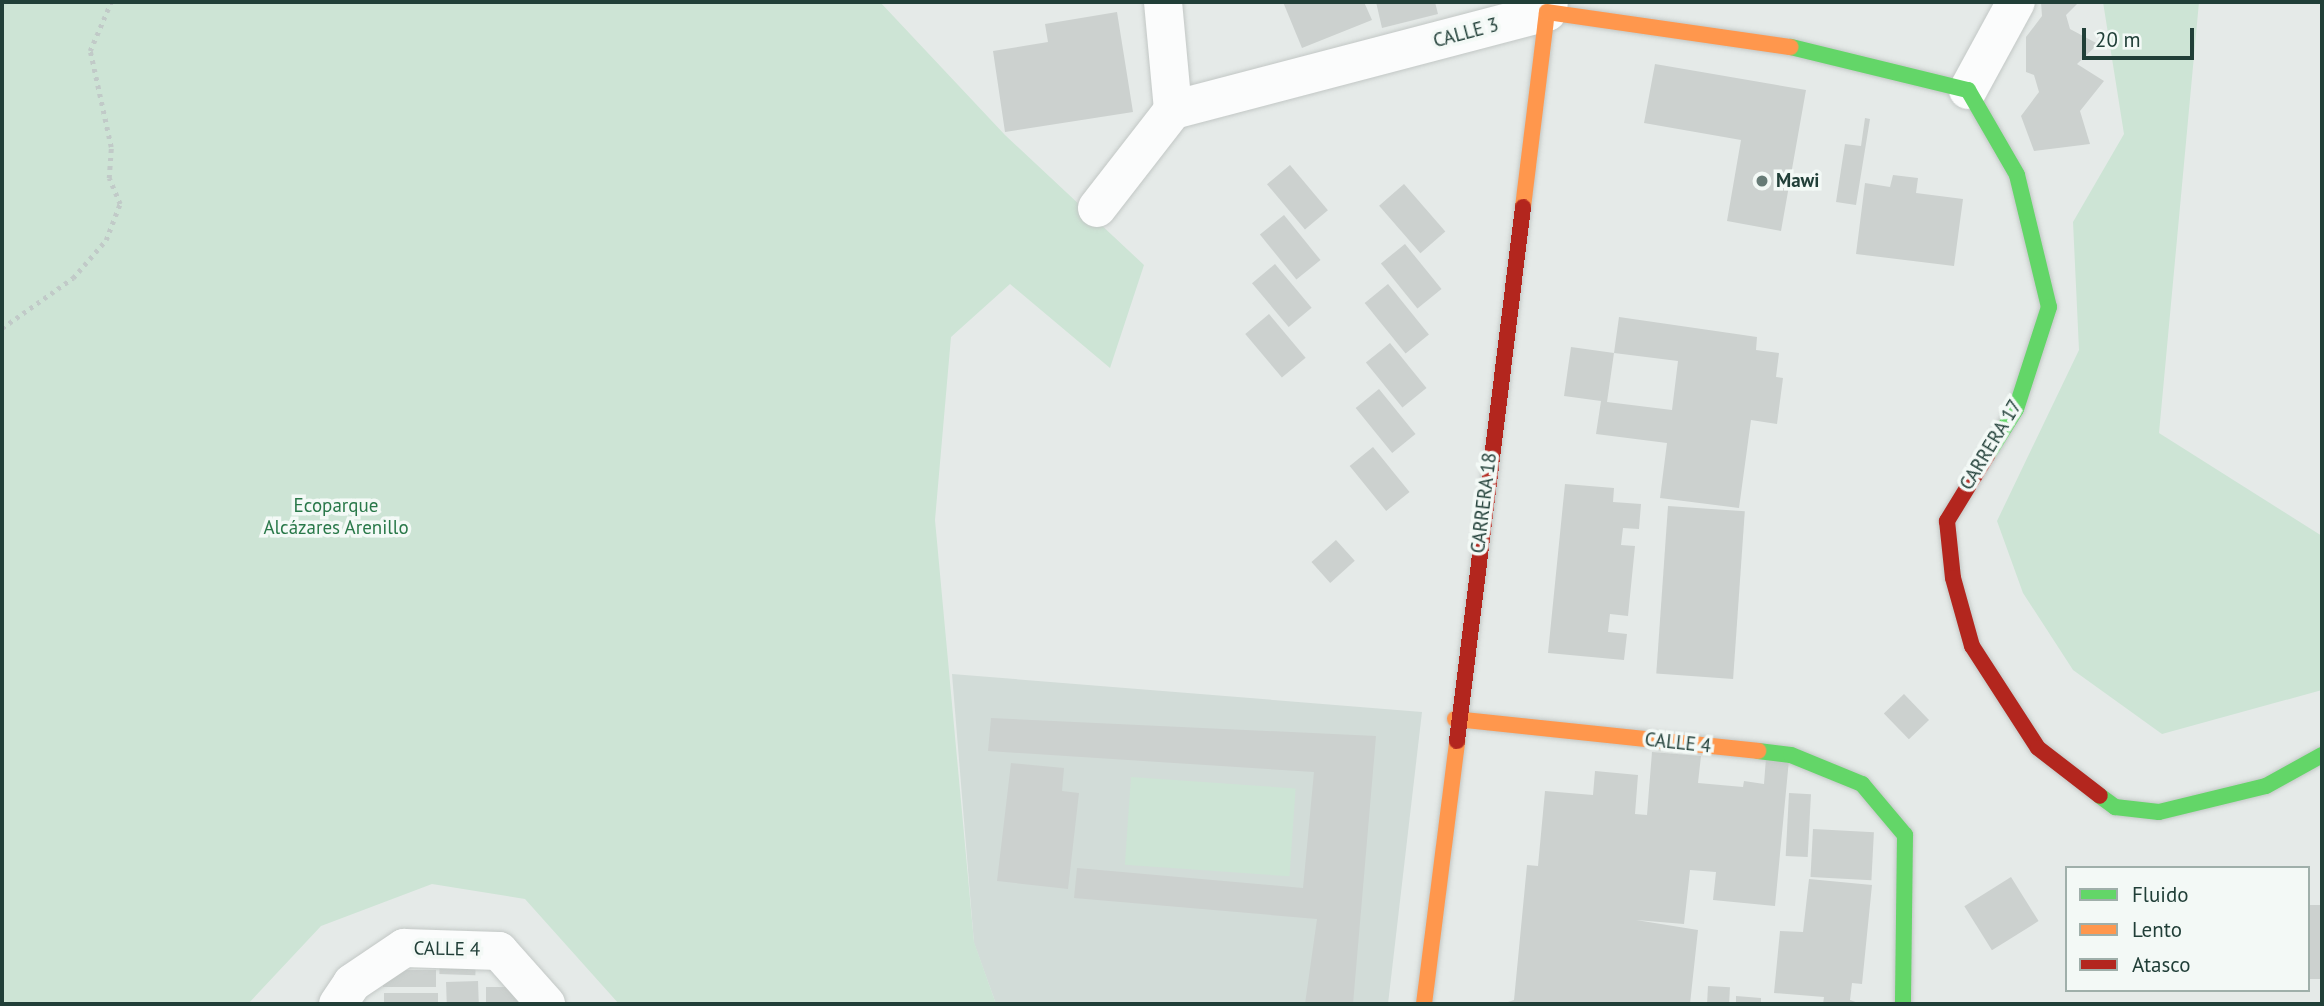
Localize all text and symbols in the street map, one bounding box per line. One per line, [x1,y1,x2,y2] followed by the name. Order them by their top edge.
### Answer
[1431,13,1501,53] street label: CALLE 3
[2086,14,2198,58] scale bar
[2095,26,2141,53] text: 20 m
[1776,170,1819,192] place label: Mawi
[1754,173,1770,189] marker: Mawi
[1955,395,2027,495] street label: CARRERA 17
[1466,451,1502,555] street label: CARRERA 18
[263,495,409,539] park label: Ecoparque Alcázares Arenillo
[1644,728,1712,758] street label: CALLE 4
[2065,866,2310,992] legend
[2132,881,2189,908] text: Fluido
[2132,916,2182,943] text: Lento
[413,937,481,961] street label: CALLE 4
[2132,951,2191,978] text: Atasco

